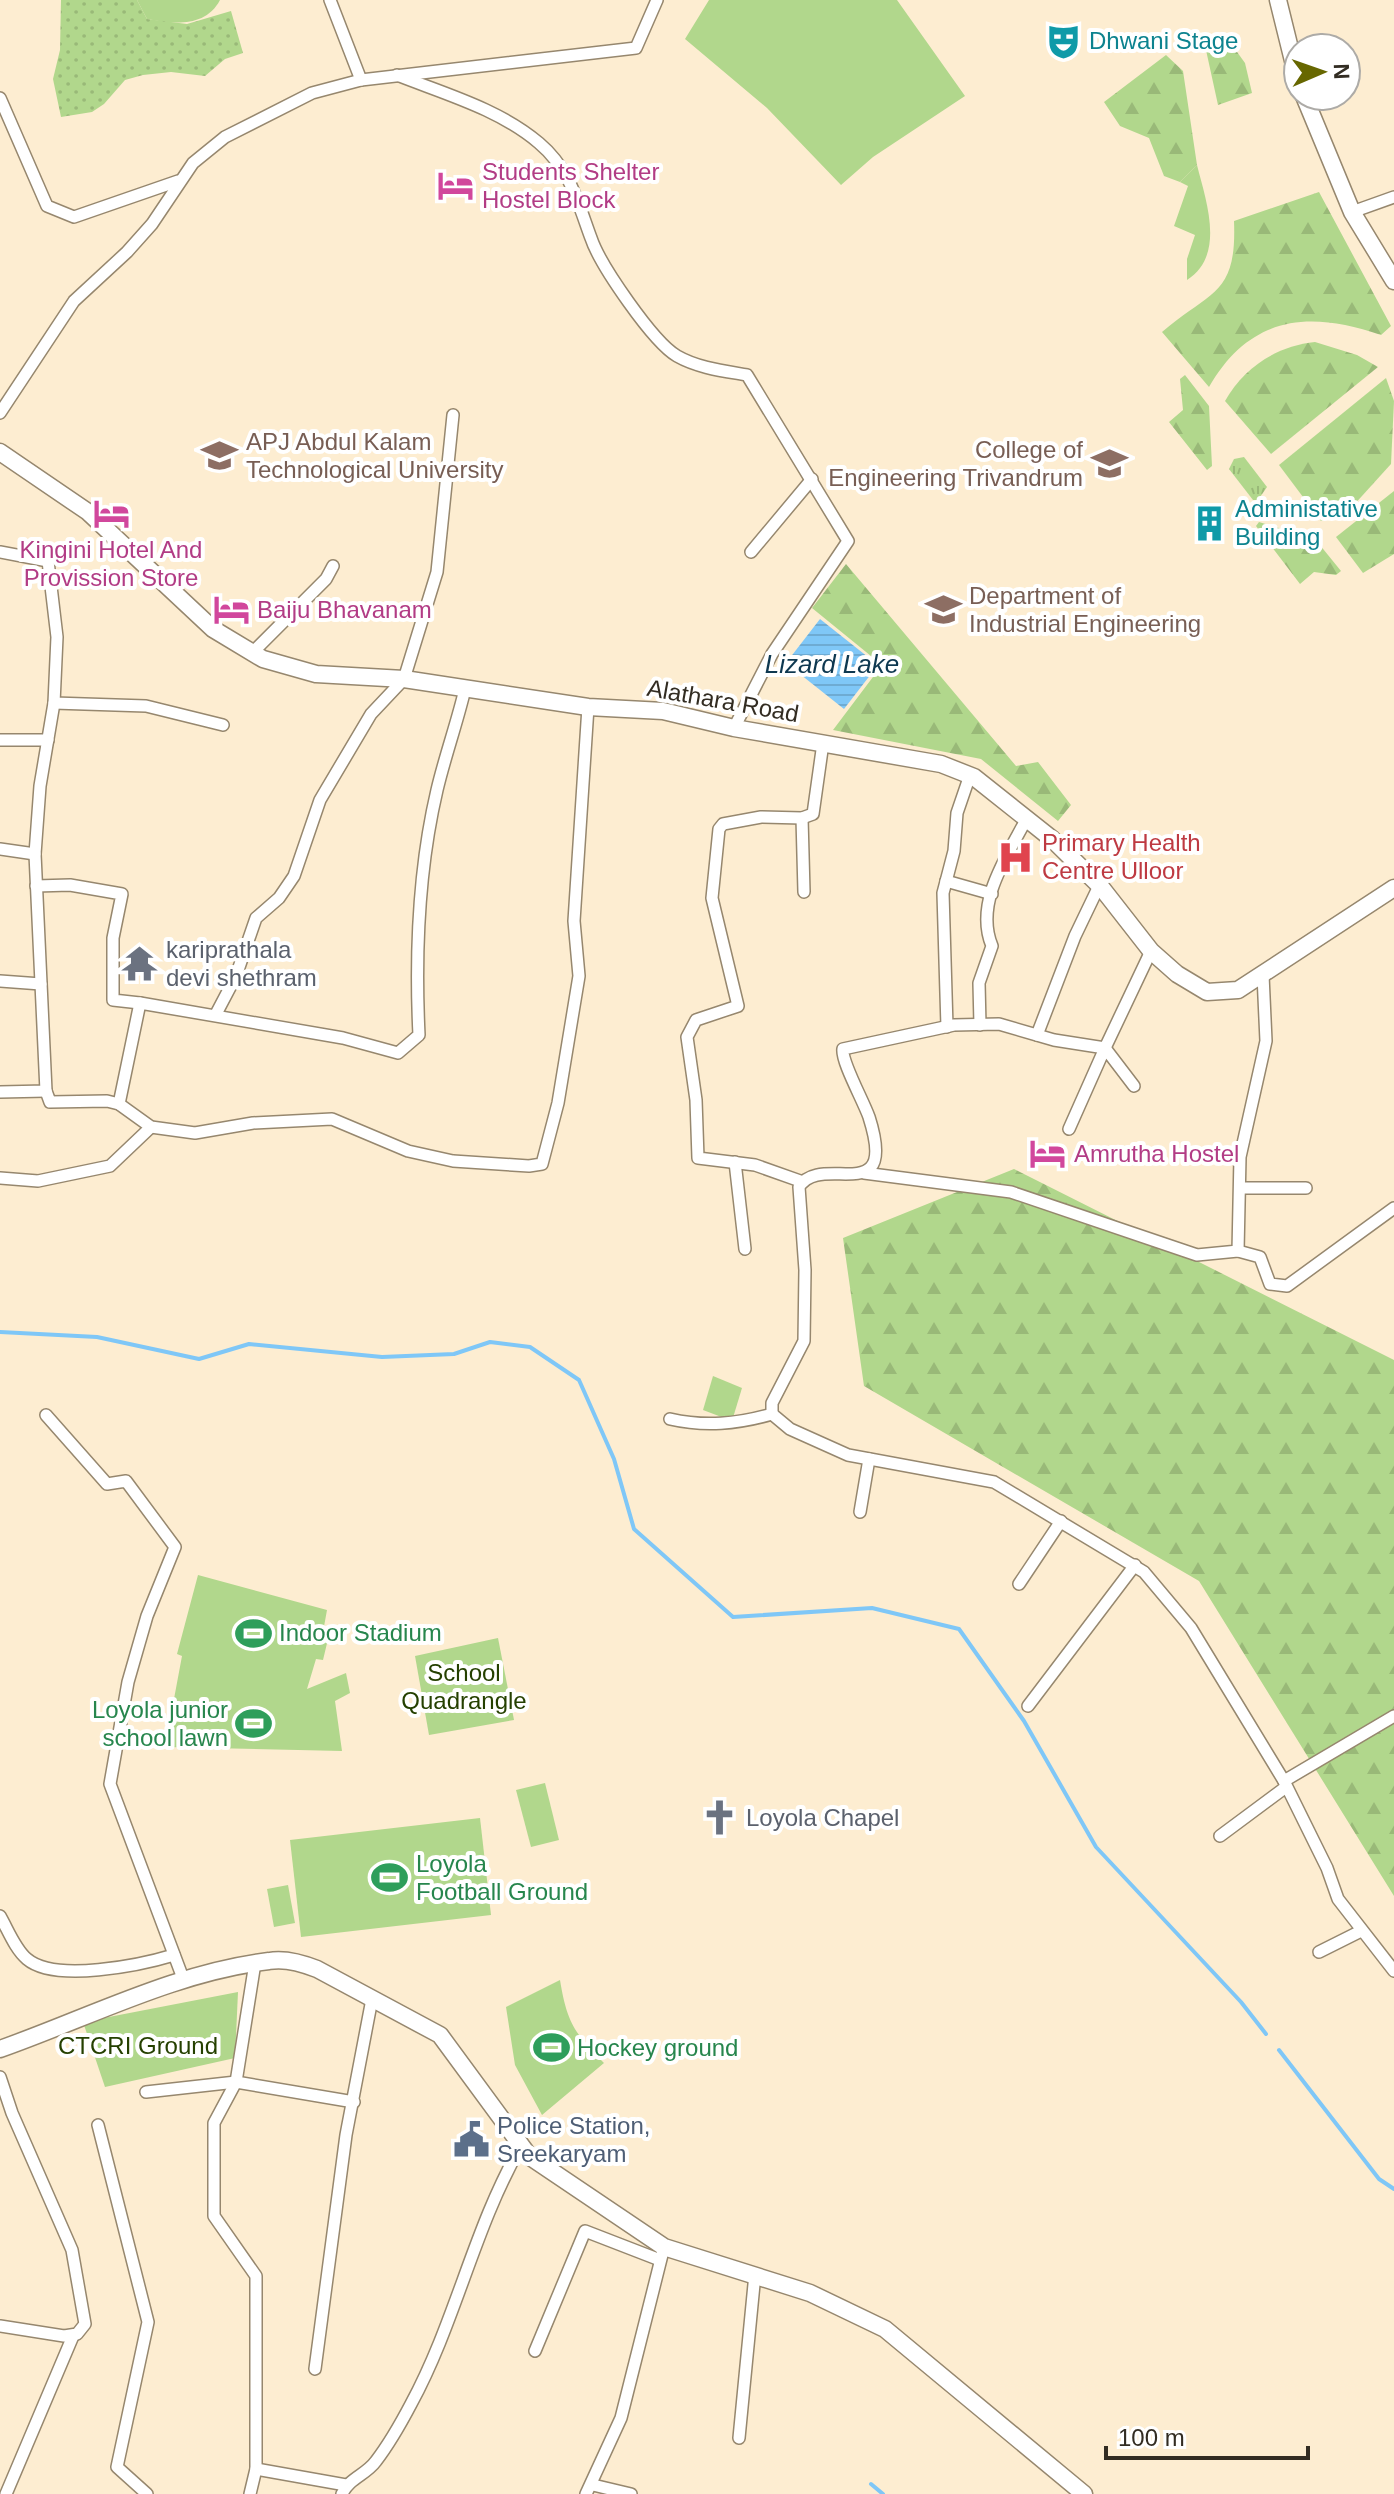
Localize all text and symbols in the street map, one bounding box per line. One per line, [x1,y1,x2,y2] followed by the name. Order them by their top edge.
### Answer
[1044,22,1082,60] theatre icon: Dhwani Stage
[1089,27,1238,54] place label: Dhwani Stage
[1282,32,1362,112] north arrow
[1329,63,1354,80] text: N
[482,158,659,213] place label: Students Shelter Hostel Block
[437,167,475,205] hotel icon: Students Shelter Hostel Block
[246,428,503,483] place label: APJ Abdul Kalam Technological University
[828,436,1083,491] place label: College of Engineering Trivandrum
[201,437,239,475] school or university icon: APJ Abdul Kalam Technological University
[1090,445,1128,483] school or university icon: College of Engineering Trivandrum
[92,494,130,532] hotel icon: Kingini Hotel And Provission Store
[1235,495,1378,550] place label: Administative Building
[1190,504,1228,542] building icon: Administative Building
[20,536,202,591] place label: Kingini Hotel And Provission Store
[969,582,1201,637] place label: Department of Industrial Engineering
[212,591,250,629] hotel icon: Baiju Bhavanam
[924,591,962,629] school or university icon: Department of Industrial Engineering
[257,596,432,623] place label: Baiju Bhavanam
[765,649,899,679] water label: Lizard Lake
[645,674,801,727] street label: Alathara Road
[1042,829,1201,884] place label: Primary Health Centre Ulloor
[997,838,1035,876] hospital icon: Primary Health Centre Ulloor
[166,936,317,991] place label: kariprathala devi shethram
[121,945,159,983] temple icon: kariprathala devi shethram
[1029,1135,1067,1173] hotel icon: Amrutha Hostel
[1074,1140,1239,1167] place label: Amrutha Hostel
[234,1614,272,1652] sports icon: Indoor Stadium
[279,1619,442,1646] place label: Indoor Stadium
[401,1659,527,1714] park label: School Quadrangle
[92,1696,228,1751] place label: Loyola junior school lawn
[235,1705,273,1743] sports icon: Loyola junior school lawn
[701,1799,739,1837] church icon: Loyola Chapel
[746,1804,899,1831] place label: Loyola Chapel
[416,1850,588,1905] place label: Loyola Football Ground
[371,1859,409,1897] sports icon: Loyola Football Ground
[532,2029,570,2067] sports icon: Hockey ground
[58,2032,218,2059] park label: CTCRI Ground
[577,2034,738,2061] place label: Hockey ground
[497,2112,650,2167] place label: Police Station, Sreekaryam
[452,2121,490,2159] public building icon: Police Station, Sreekaryam
[1106,2410,1308,2460] scale bar
[1118,2424,1185,2451] text: 100 m

